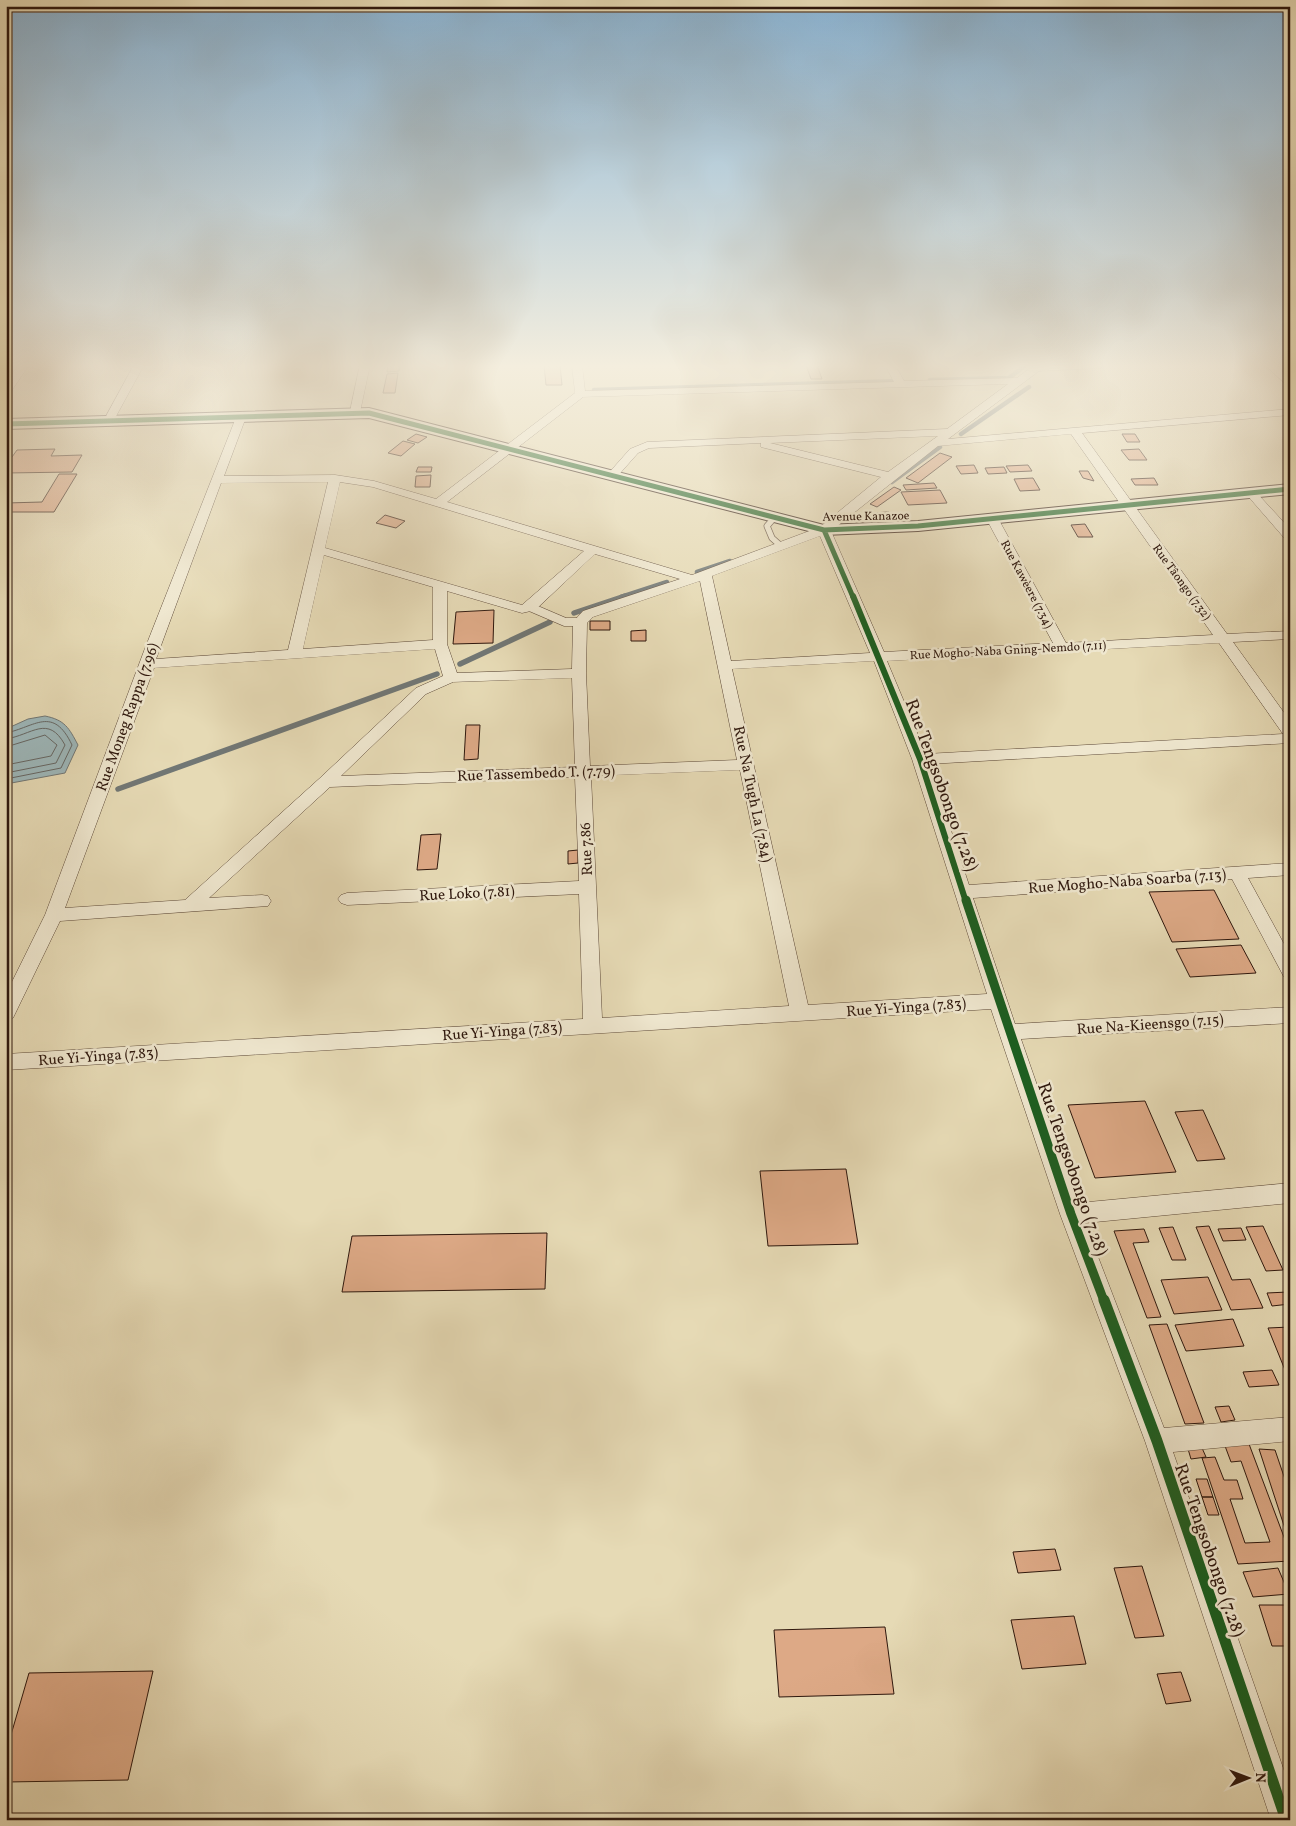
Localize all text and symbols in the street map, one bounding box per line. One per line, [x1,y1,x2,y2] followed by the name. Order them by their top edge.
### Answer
[822,508,910,526] street label: Avenue Kanazoe
[996,538,1056,632] street label: Rue Kawèere (7.34)
[1148,541,1215,624] street label: Rue Tâongo (7.32)
[909,638,1107,664] street label: Rue Mogho-Naba Gning-Nemdo (7.11)
[92,640,165,795] street label: Rue Moneg Rappa (7.96)
[898,696,983,875] street label: Rue Tengsobongo (7.28)
[727,724,776,865] street label: Rue Na Tugh La (7.84)
[457,761,615,788] street label: Rue Tassembedo T. (7.79)
[576,822,599,876] street label: Rue 7.86
[1027,865,1227,900] street label: Rue Mogho-Naba Soarba (7.13)
[419,882,515,907] street label: Rue Loko (7.81)
[845,994,967,1023] street label: Rue Yi-Yinga (7.83)
[1076,1010,1224,1041] street label: Rue Na-Kieensgo (7.15)
[441,1018,563,1047] street label: Rue Yi-Yinga (7.83)
[37,1043,159,1072] street label: Rue Yi-Yinga (7.83)
[1030,1079,1113,1260] street label: Rue Tengsobongo (7.28)
[1167,1460,1250,1641] street label: Rue Tengsobongo (7.28)
[1224,1754,1274,1804] north arrow
[1250,1773,1269,1783] text: N

